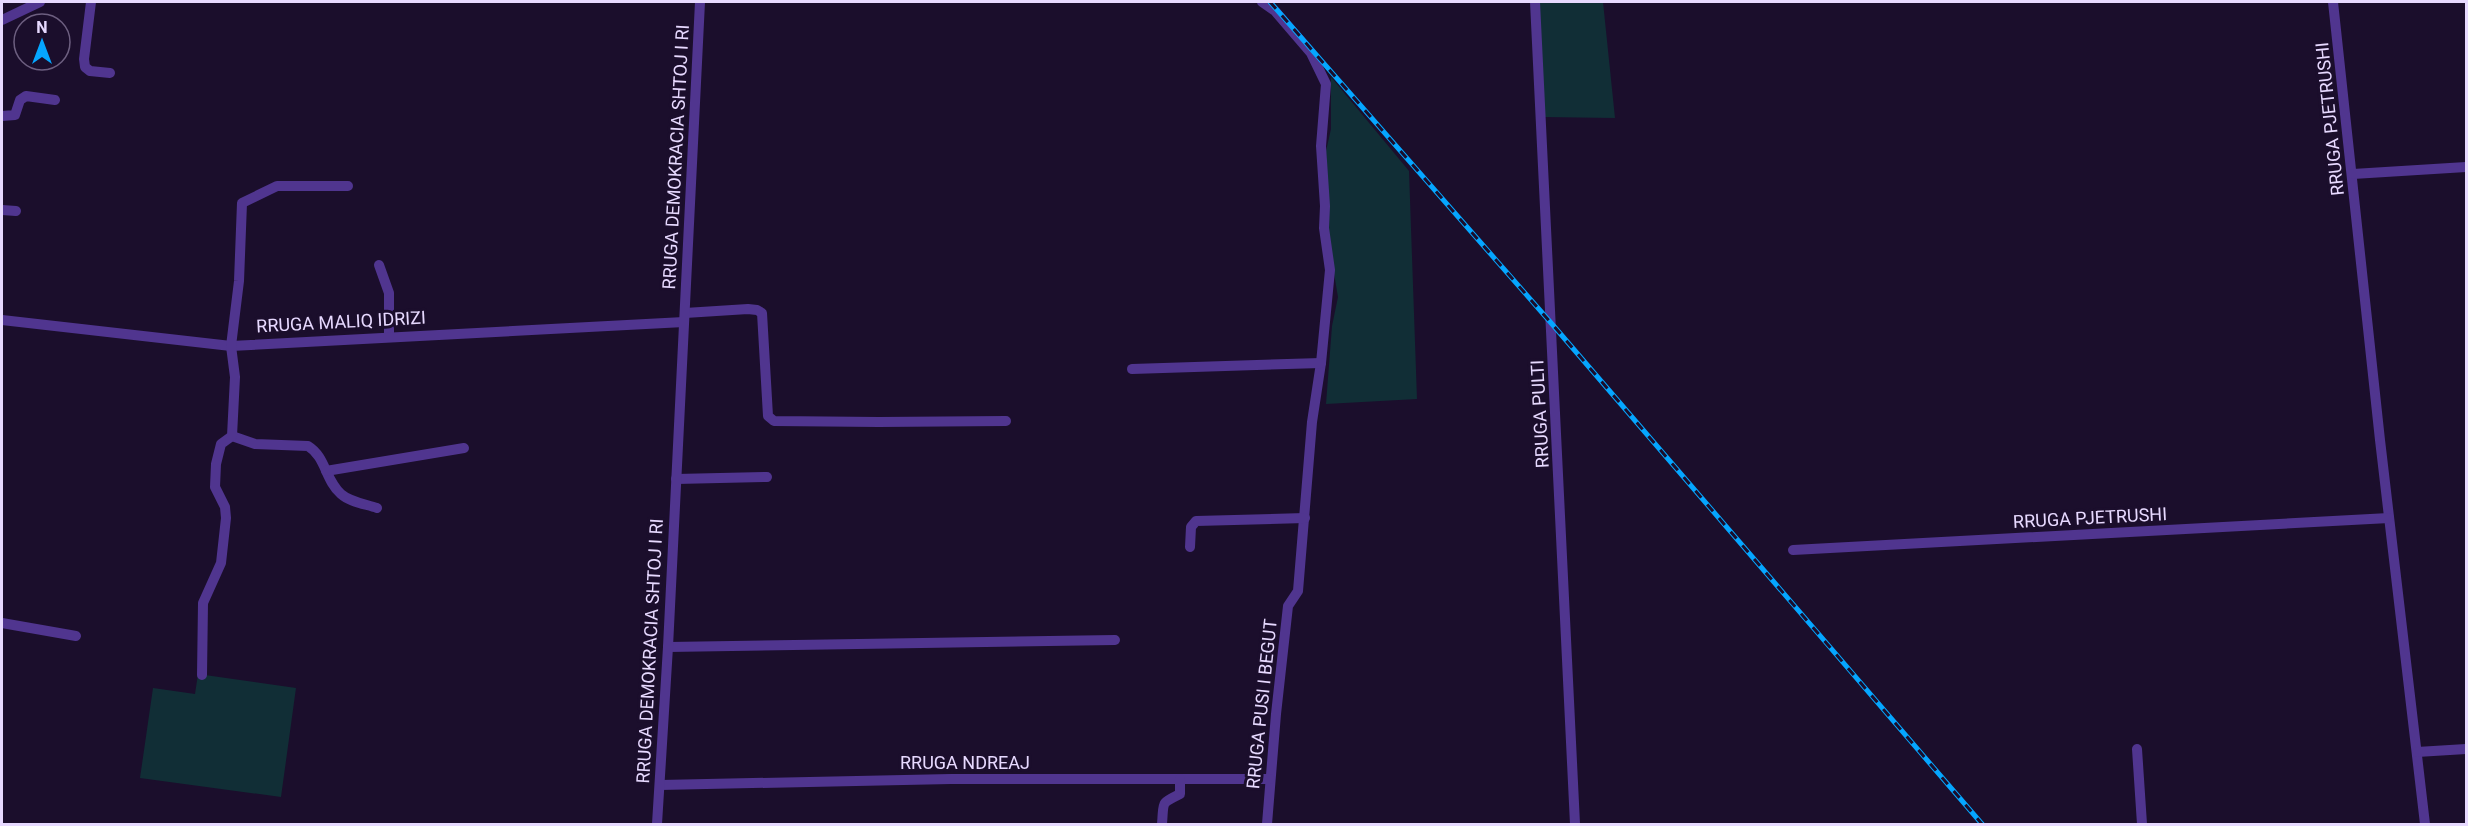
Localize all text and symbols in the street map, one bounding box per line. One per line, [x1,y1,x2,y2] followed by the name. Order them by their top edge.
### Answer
[12,12,72,72] north arrow
[36,18,48,37] text: N
[658,24,693,290] street label: RRUGA DEMOKRACIA SHTOJ I RI
[2311,41,2348,197] street label: RRUGA PJETRUSHI
[256,307,426,336] street label: RRUGA MALIQ IDRIZI
[1526,359,1553,469] street label: RRUGA PULTI
[2012,503,2168,532] street label: RRUGA PJETRUSHI
[632,518,667,784] street label: RRUGA DEMOKRACIA SHTOJ I RI
[1242,618,1281,790] street label: RRUGA PUSI I BEGUT
[900,752,1030,773] street label: RRUGA NDREAJ

